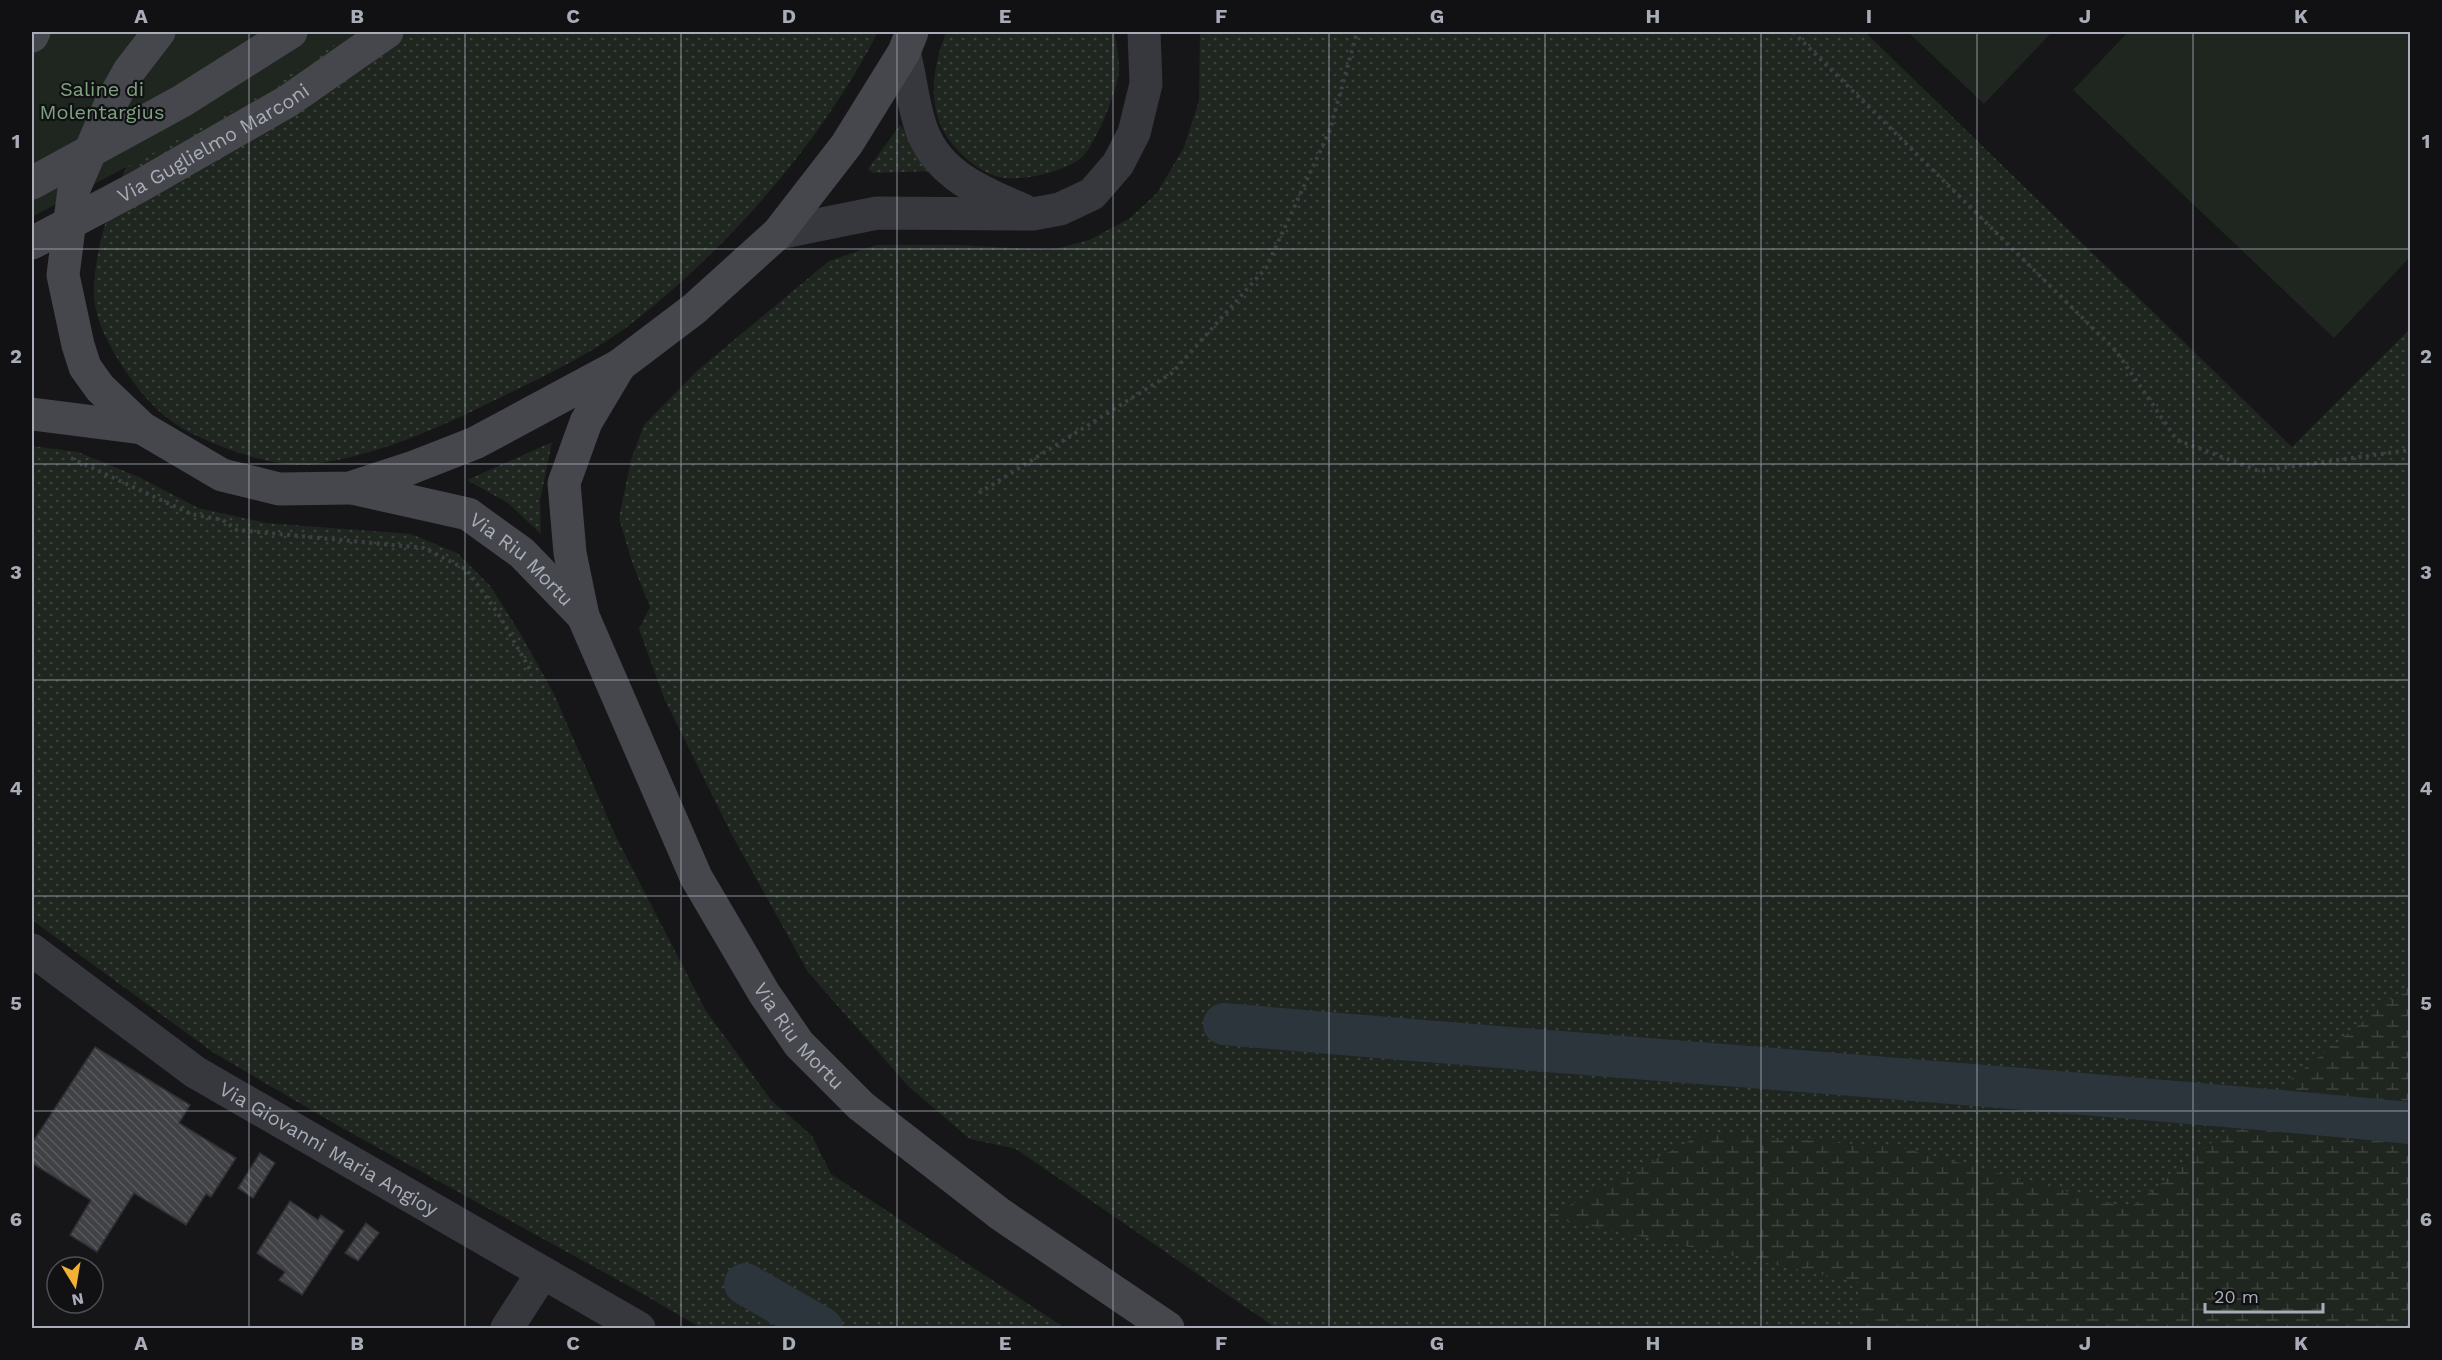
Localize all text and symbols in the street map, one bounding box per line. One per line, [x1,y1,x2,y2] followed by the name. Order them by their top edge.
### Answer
[134,4,148,28] text: A
[350,4,364,28] text: B
[566,4,580,28] text: C
[782,4,796,28] text: D
[999,4,1011,28] text: E
[1215,4,1227,28] text: F
[1430,4,1444,28] text: G
[1646,4,1660,28] text: H
[1866,4,1872,28] text: I
[2079,4,2091,28] text: J
[2294,4,2308,28] text: K
[39,77,165,124] park label: Saline di Molentargius
[113,78,314,208] street label: Via Guglielmo Marconi
[12,129,20,153] text: 1
[2422,129,2430,153] text: 1
[10,344,22,368] text: 2
[2420,344,2432,368] text: 2
[465,507,579,611] street label: Via Riu Mortu
[10,560,22,584] text: 3
[2420,560,2432,584] text: 3
[10,776,23,800] text: 4
[2420,776,2433,800] text: 4
[749,978,849,1094] street label: Via Riu Mortu
[10,991,22,1015] text: 5
[2420,991,2432,1015] text: 5
[215,1077,443,1222] street label: Via Giovanni Maria Angioy
[10,1207,22,1231] text: 6
[2420,1207,2432,1231] text: 6
[45,1255,105,1315] north arrow
[2205,1276,2324,1314] scale bar
[2214,1286,2259,1307] text: 20 m
[70,1289,85,1310] text: N
[134,1331,148,1355] text: A
[350,1331,364,1355] text: B
[566,1331,580,1355] text: C
[782,1331,796,1355] text: D
[999,1331,1011,1355] text: E
[1215,1331,1227,1355] text: F
[1430,1331,1444,1355] text: G
[1646,1331,1660,1355] text: H
[1866,1331,1872,1355] text: I
[2079,1331,2091,1355] text: J
[2294,1331,2308,1355] text: K

